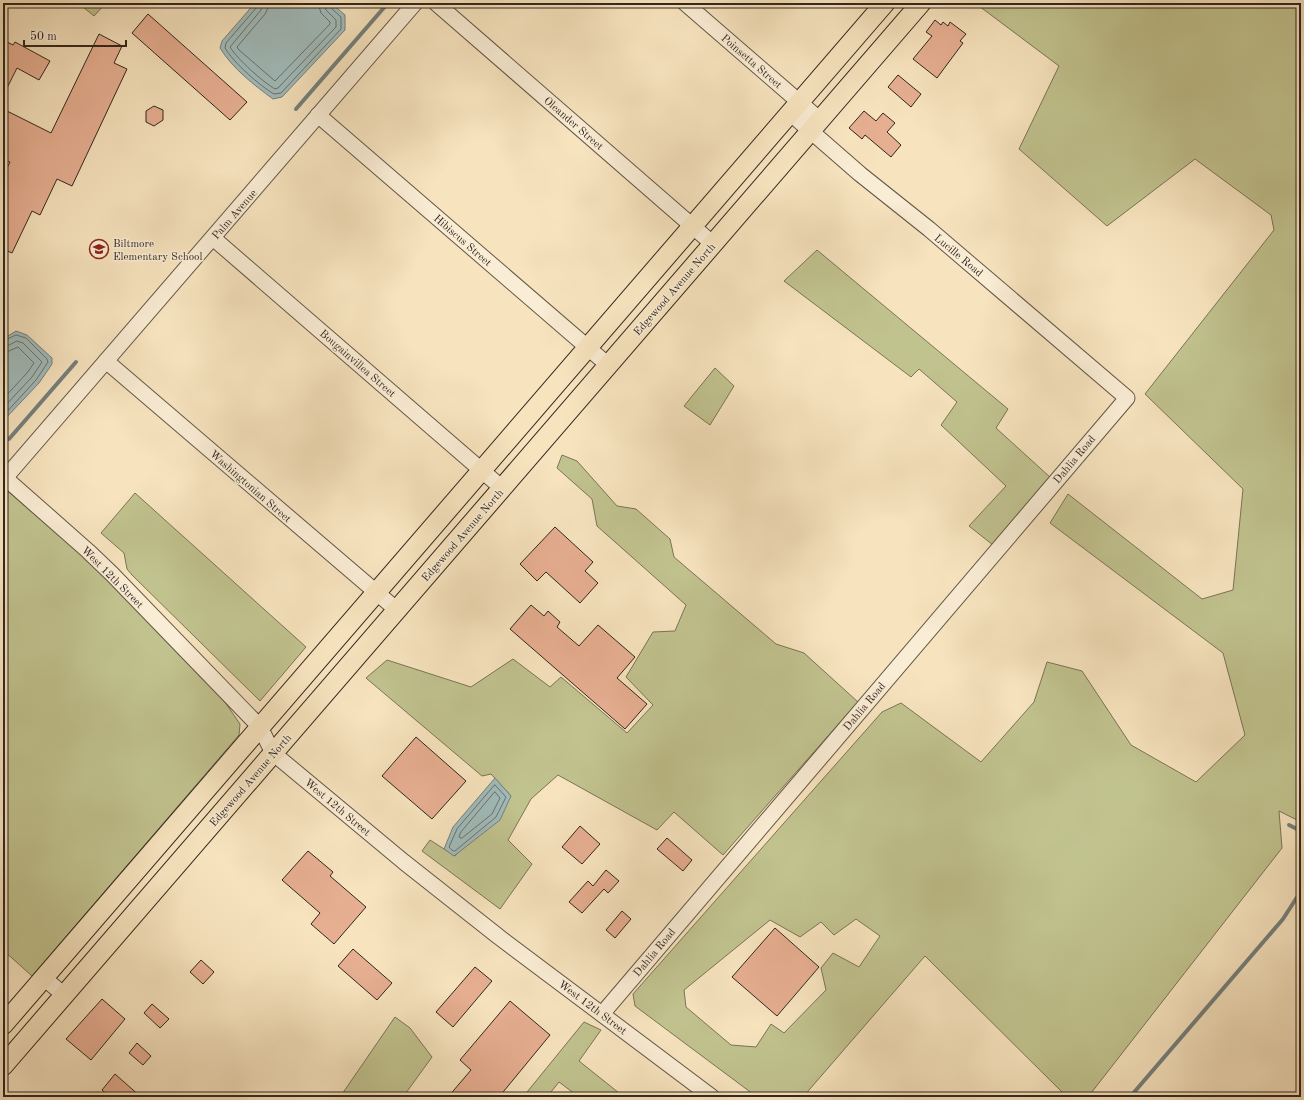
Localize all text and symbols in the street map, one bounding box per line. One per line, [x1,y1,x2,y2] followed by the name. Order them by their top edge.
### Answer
[24,22,126,48] scale bar
[30,30,57,43] text: 50 m
[719,33,784,91] street label: Poinsetta Street
[541,95,605,153] street label: Oleander Street
[211,188,260,242] street label: Palm Avenue
[431,213,493,269] street label: Hibiscus Street
[932,233,985,280] street label: Lucille Road
[88,238,110,260] school or university icon: Biltmore Elementary School
[113,239,203,263] place label: Biltmore Elementary School
[632,242,718,338] street label: Edgewood Avenue North
[317,328,397,400] street label: Bougainvillea Street
[1052,434,1098,486] street label: Dahlia Road
[207,449,293,525] street label: Washingtonian Street
[420,488,506,584] street label: Edgewood Avenue North
[79,545,145,611] street label: West 12th Street
[842,681,888,733] street label: Dahlia Road
[208,733,294,829] street label: Edgewood Avenue North
[302,777,372,839] street label: West 12th Street
[632,927,678,979] street label: Dahlia Road
[556,979,628,1037] street label: West 12th Street

